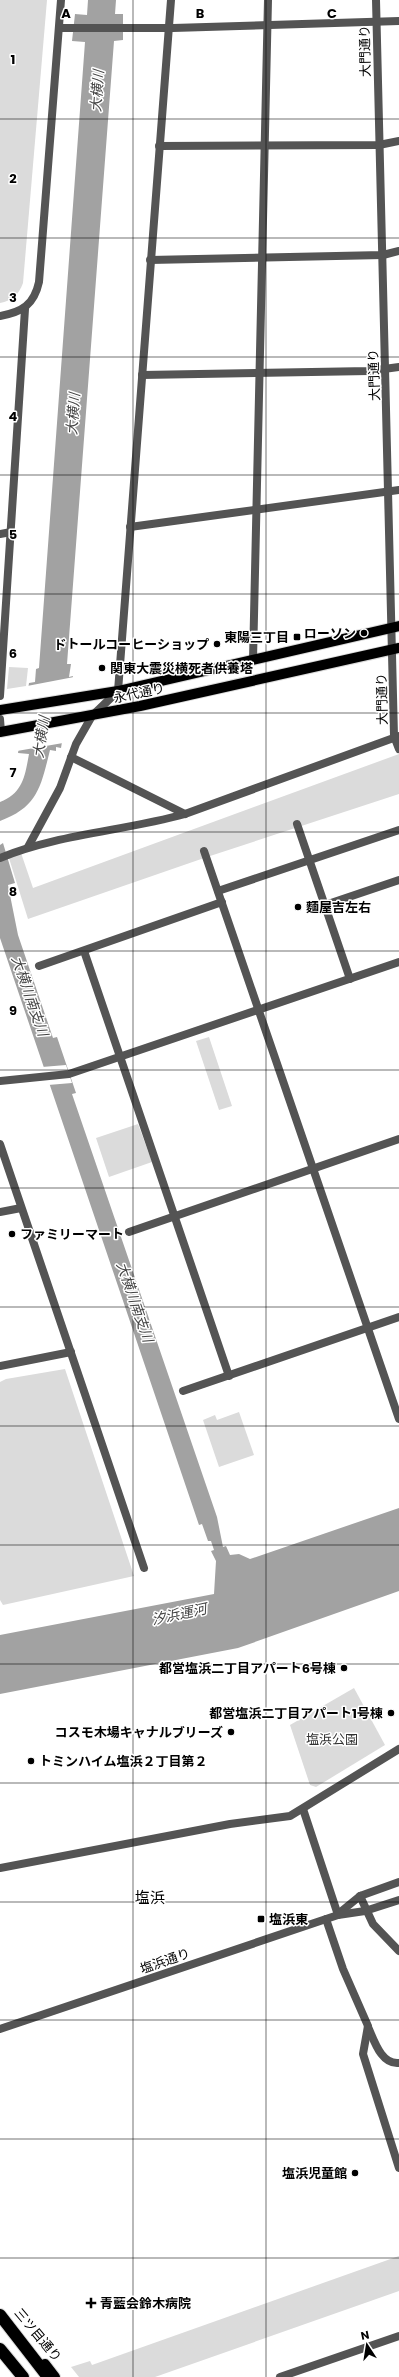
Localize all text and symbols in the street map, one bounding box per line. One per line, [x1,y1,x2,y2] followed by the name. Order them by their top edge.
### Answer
[61,4,71,23] text: A
[196,4,205,23] text: B
[327,4,337,23] text: C
[355,25,375,77] street label: 大門通り
[11,50,15,69] text: 1
[86,67,109,113] water label: 大横川
[9,169,17,188] text: 2
[9,288,17,307] text: 3
[364,349,384,401] street label: 大門通り
[62,390,85,436] water label: 大横川
[9,407,18,426] text: 4
[9,525,17,544] text: 5
[304,624,356,643] place label: ローソン
[224,628,289,647] place label: 東陽三丁目
[359,628,369,638] marker: ローソン
[292,632,302,642] marker: 東陽三丁目
[54,635,209,654] place label: ドトールコーヒーショップ
[212,639,222,649] marker: ドトールコーヒーショップ
[9,644,17,663] text: 6
[110,659,253,678] place label: 関東大震災横死者供養塔
[97,663,107,673] marker: 関東大震災横死者供養塔
[372,673,392,725] street label: 大門通り
[112,678,166,708] street label: 永代通り
[28,713,54,759] water label: 大横川
[10,763,17,782] text: 7
[9,882,17,901] text: 8
[306,898,371,917] place label: 麵屋吉左右
[293,902,303,912] marker: 麵屋吉左右
[7,953,54,1041] water label: 大横川南支川
[9,1001,17,1020] text: 9
[20,1225,124,1244] place label: ファミリーマート
[7,1229,17,1239] marker: ファミリーマート
[112,1259,159,1347] water label: 大横川南支川
[150,1598,211,1630] water label: 汐浜運河
[159,1659,336,1678] place label: 都営塩浜二丁目アパート6号棟
[339,1663,349,1673] marker: 都営塩浜二丁目アパート6号棟
[209,1704,383,1723] place label: 都営塩浜二丁目アパート1号棟
[386,1708,396,1718] marker: 都営塩浜二丁目アパート1号棟
[55,1723,223,1742] place label: コスモ木場キャナルブリーズ
[226,1727,236,1737] marker: コスモ木場キャナルブリーズ
[306,1730,358,1749] park label: 塩浜公園
[39,1752,207,1771] place label: トミンハイム塩浜２丁目第２
[26,1756,36,1766] marker: トミンハイム塩浜２丁目第２
[135,1887,165,1908] district label: 塩浜
[269,1910,308,1929] place label: 塩浜東
[256,1914,266,1924] marker: 塩浜東
[137,1944,193,1978] street label: 塩浜通り
[282,2164,347,2183] place label: 塩浜児童館
[350,2168,360,2178] marker: 塩浜児童館
[100,2294,191,2313] place label: 青藍会鈴木病院
[85,2297,97,2309] marker: 青藍会鈴木病院
[10,2304,66,2366] street label: 三ツ目通り
[347,2325,387,2365] north arrow
[359,2327,371,2344] text: N

